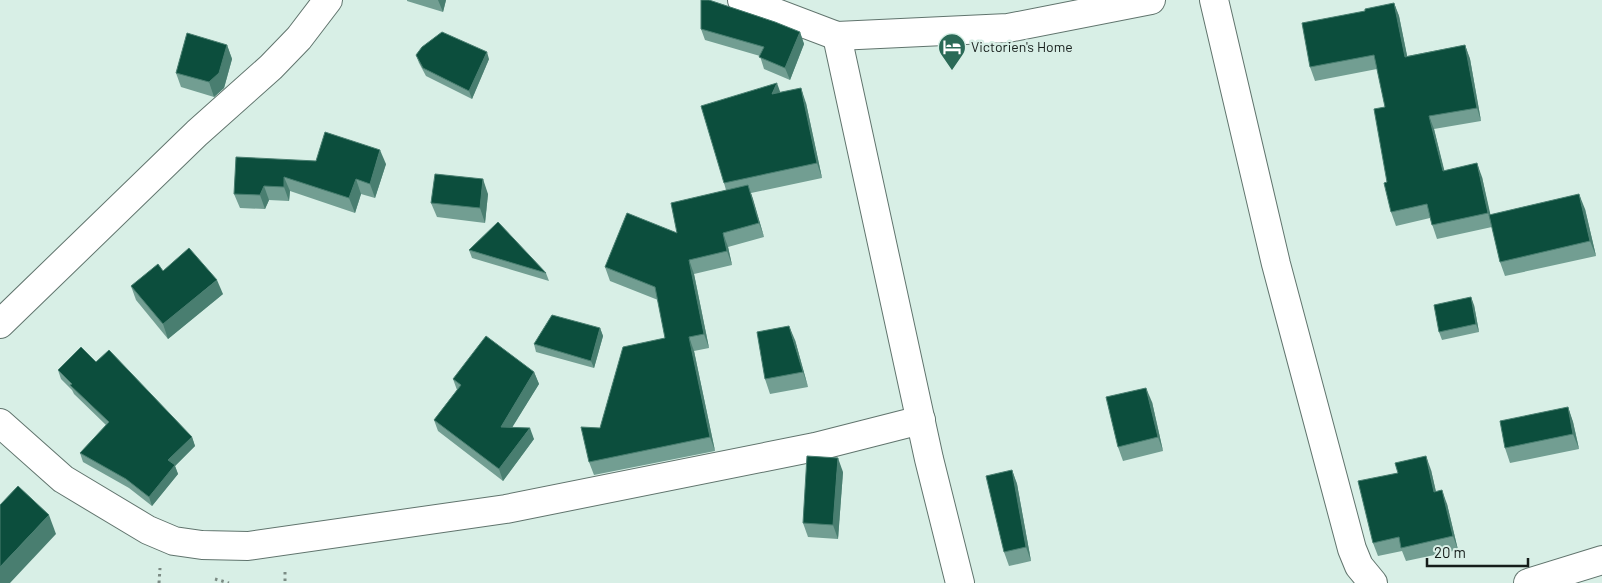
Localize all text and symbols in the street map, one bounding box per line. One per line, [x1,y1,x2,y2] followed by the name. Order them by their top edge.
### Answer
[937,32,967,71] hotel icon: Victorien's Home
[971,38,1073,55] place label: Victorien's Home
[1427,536,1528,568] scale bar
[1434,543,1466,561] text: 20 m

